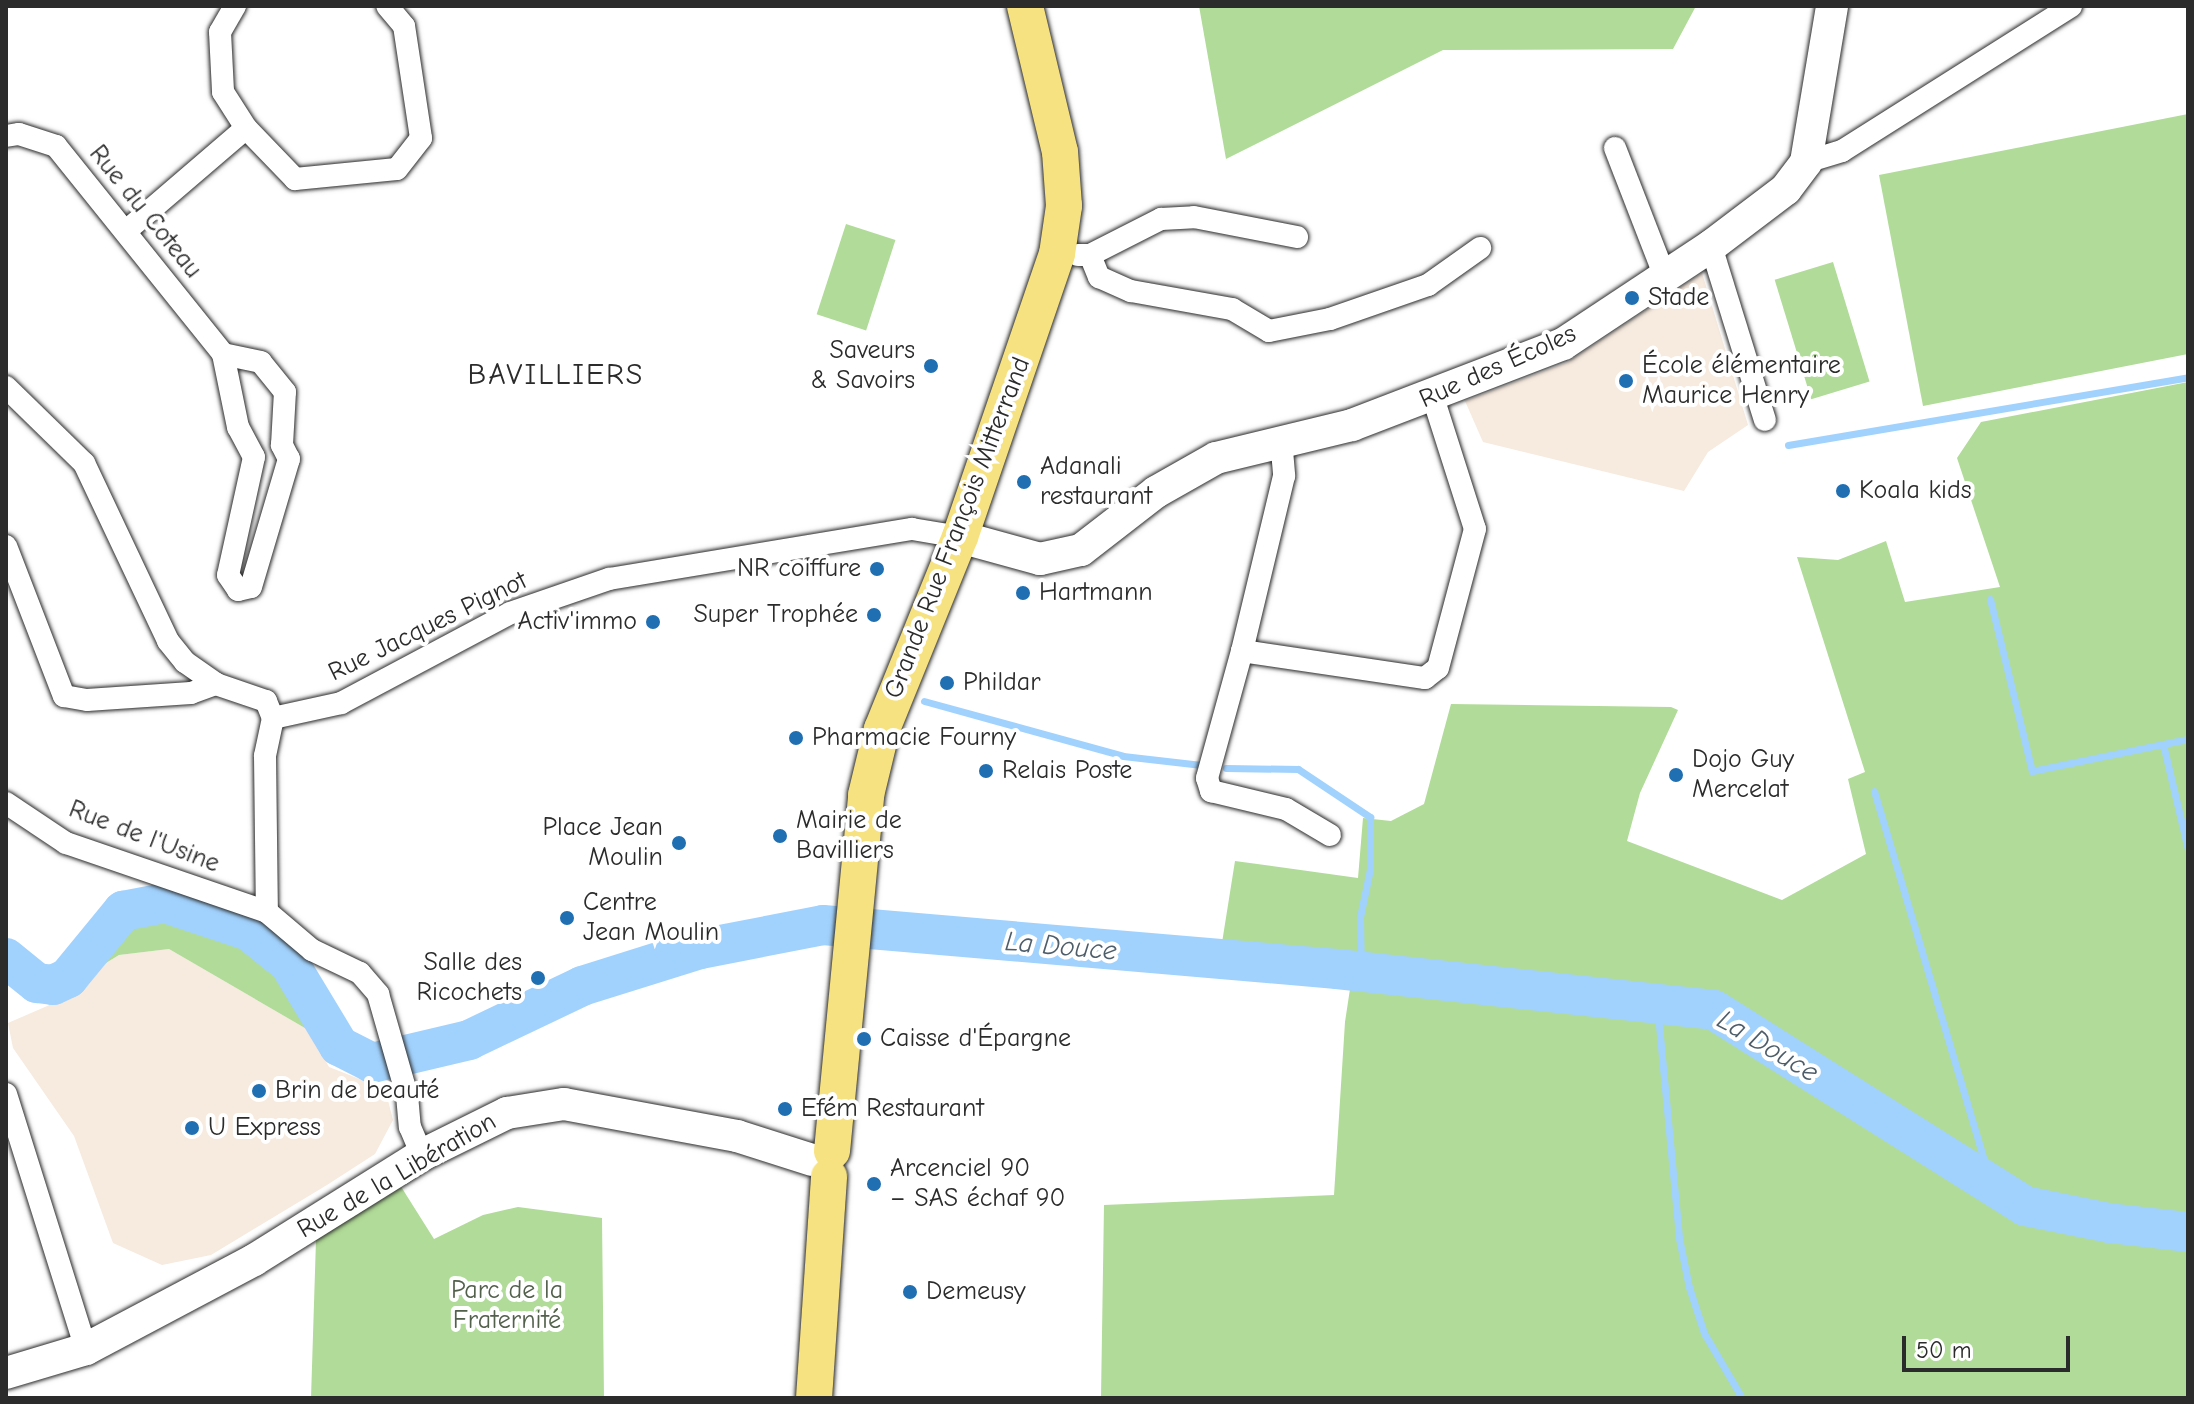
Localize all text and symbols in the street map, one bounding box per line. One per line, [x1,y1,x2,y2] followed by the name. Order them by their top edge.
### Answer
[82,139,208,285] street label: Rue du Coteau
[1648,282,1709,314] place label: Stade
[1623,289,1641,307] marker: Stade
[1415,319,1581,415] street label: Rue des Écoles
[811,335,915,396] place label: Saveurs & Savoirs
[1642,350,1841,412] place label: École élémentaire Maurice Henry
[878,353,1038,703] street label: Grande Rue François Mitterrand
[468,357,644,393] district label: BAVILLIERS
[922,357,940,375] marker: Saveurs & Savoirs
[1617,372,1635,390] marker: École élémentaire Maurice Henry
[1040,451,1152,512] place label: Adanali restaurant
[1015,473,1033,491] marker: Adanali restaurant
[1859,475,1972,507] place label: Koala kids
[1834,482,1852,500] marker: Koala kids
[737,553,861,585] place label: NR coiffure
[868,560,886,578] marker: NR coiffure
[324,565,532,689] street label: Rue Jacques Pignot
[1039,577,1153,609] place label: Hartmann
[1014,584,1032,602] marker: Hartmann
[694,599,858,631] place label: Super Trophée
[517,606,637,638] place label: Activ'immo
[865,606,883,624] marker: Super Trophée
[644,613,662,631] marker: Activ'immo
[963,667,1041,699] place label: Phildar
[938,674,956,692] marker: Phildar
[812,722,1016,754] place label: Pharmacie Fourny
[787,729,805,747] marker: Pharmacie Fourny
[1692,744,1794,806] place label: Dojo Guy Mercelat
[1002,755,1132,787] place label: Relais Poste
[977,762,995,780] marker: Relais Poste
[1667,766,1685,784] marker: Dojo Guy Mercelat
[64,794,224,880] street label: Rue de l'Usine
[796,805,902,866] place label: Mairie de Bavilliers
[542,812,663,874] place label: Place Jean Moulin
[771,827,789,845] marker: Mairie de Bavilliers
[670,834,688,852] marker: Place Jean Moulin
[583,887,719,948] place label: Centre Jean Moulin
[558,909,576,927] marker: Centre Jean Moulin
[1004,924,1118,968] water label: La Douce
[417,947,522,1008] place label: Salle des Ricochets
[529,969,547,987] marker: Salle des Ricochets
[1711,1003,1825,1089] water label: La Douce
[880,1023,1071,1055] place label: Caisse d'Épargne
[855,1030,873,1048] marker: Caisse d'Épargne
[275,1075,439,1107] place label: Brin de beauté
[250,1082,268,1100] marker: Brin de beauté
[801,1093,984,1125] place label: Efém Restaurant
[776,1100,794,1118] marker: Efém Restaurant
[292,1106,502,1246] street label: Rue de la Libération
[208,1112,321,1144] place label: U Express
[183,1119,201,1137] marker: U Express
[890,1153,1065,1214] place label: Arcenciel 90 – SAS échaf 90
[865,1175,883,1193] marker: Arcenciel 90 – SAS échaf 90
[451,1275,563,1336] park label: Parc de la Fraternité
[926,1276,1026,1308] place label: Demeusy
[901,1283,919,1301] marker: Demeusy
[1906,1320,2074,1370] scale bar
[1916,1336,1972,1364] text: 50 m

